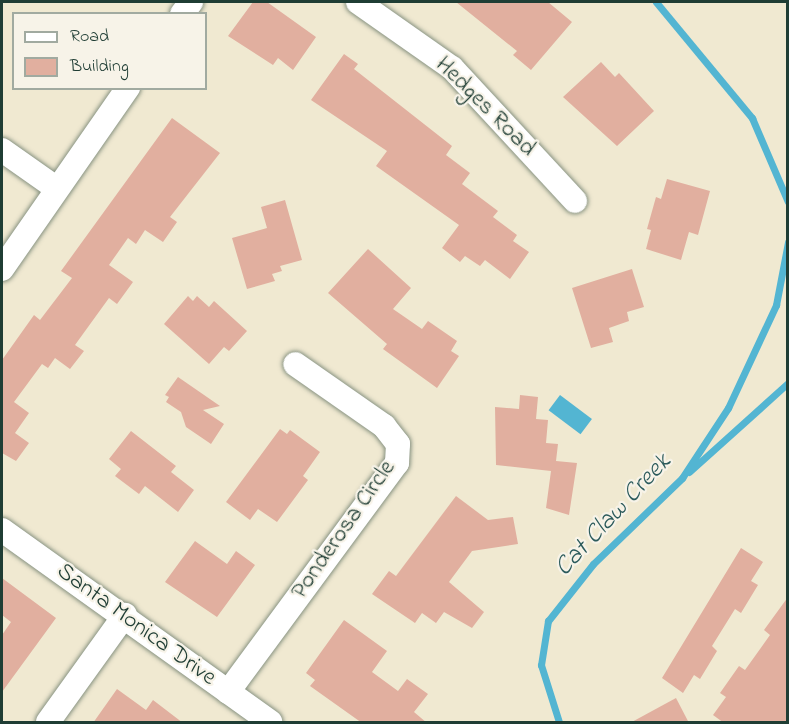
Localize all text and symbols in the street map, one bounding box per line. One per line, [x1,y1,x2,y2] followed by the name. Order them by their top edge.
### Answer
[12,12,207,90] legend
[70,24,109,50] text: Road
[429,51,541,163] street label: Hedges Road
[70,54,129,80] text: Building
[549,448,679,584] water label: Cat Claw Creek
[286,455,402,605] street label: Ponderosa Circle
[51,557,221,693] street label: Santa Monica Drive

